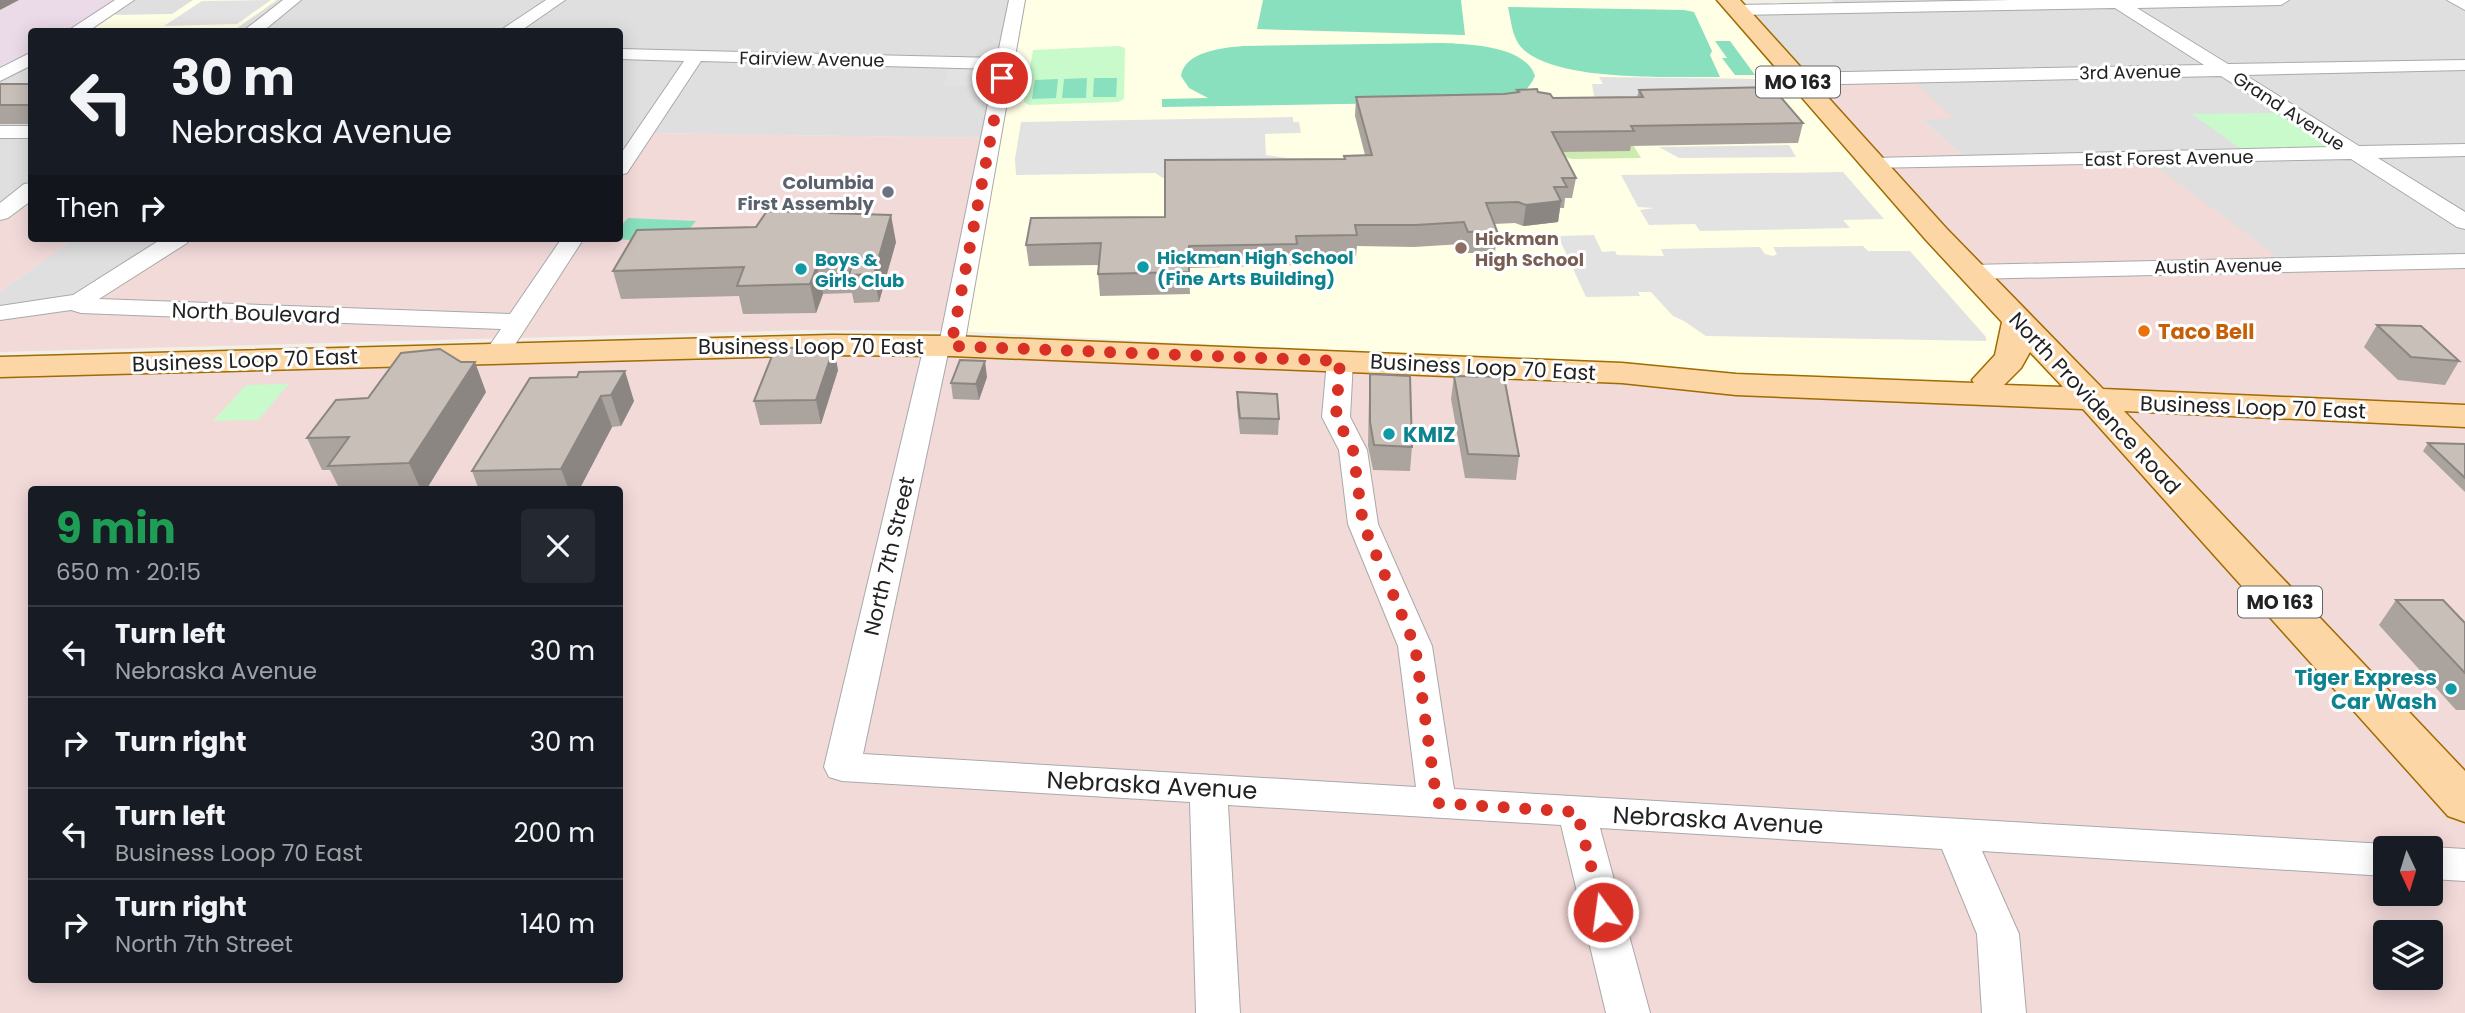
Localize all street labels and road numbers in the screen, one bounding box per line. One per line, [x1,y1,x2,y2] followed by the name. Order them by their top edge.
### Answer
[739,45,885,73] street label: Fairview Avenue
[2079,59,2181,85] street label: 3rd Avenue
[2228,65,2350,157] street label: Grand Avenue
[1756,66,1840,97] road number: MO 163
[2084,144,2254,172] street label: East Forest Avenue
[2154,252,2282,280] street label: Austin Avenue
[171,296,341,330] street label: North Boulevard
[2003,305,2187,501] street label: North Providence Road
[698,332,924,361] street label: Business Loop 70 East
[132,342,358,378] street label: Business Loop 70 East
[1369,347,1597,387] street label: Business Loop 70 East
[2140,389,2366,425] street label: Business Loop 70 East
[857,474,921,638] street label: North 7th Street
[2238,586,2322,618] road number: MO 163
[1046,763,1258,807] street label: Nebraska Avenue
[1612,798,1824,842] street label: Nebraska Avenue

